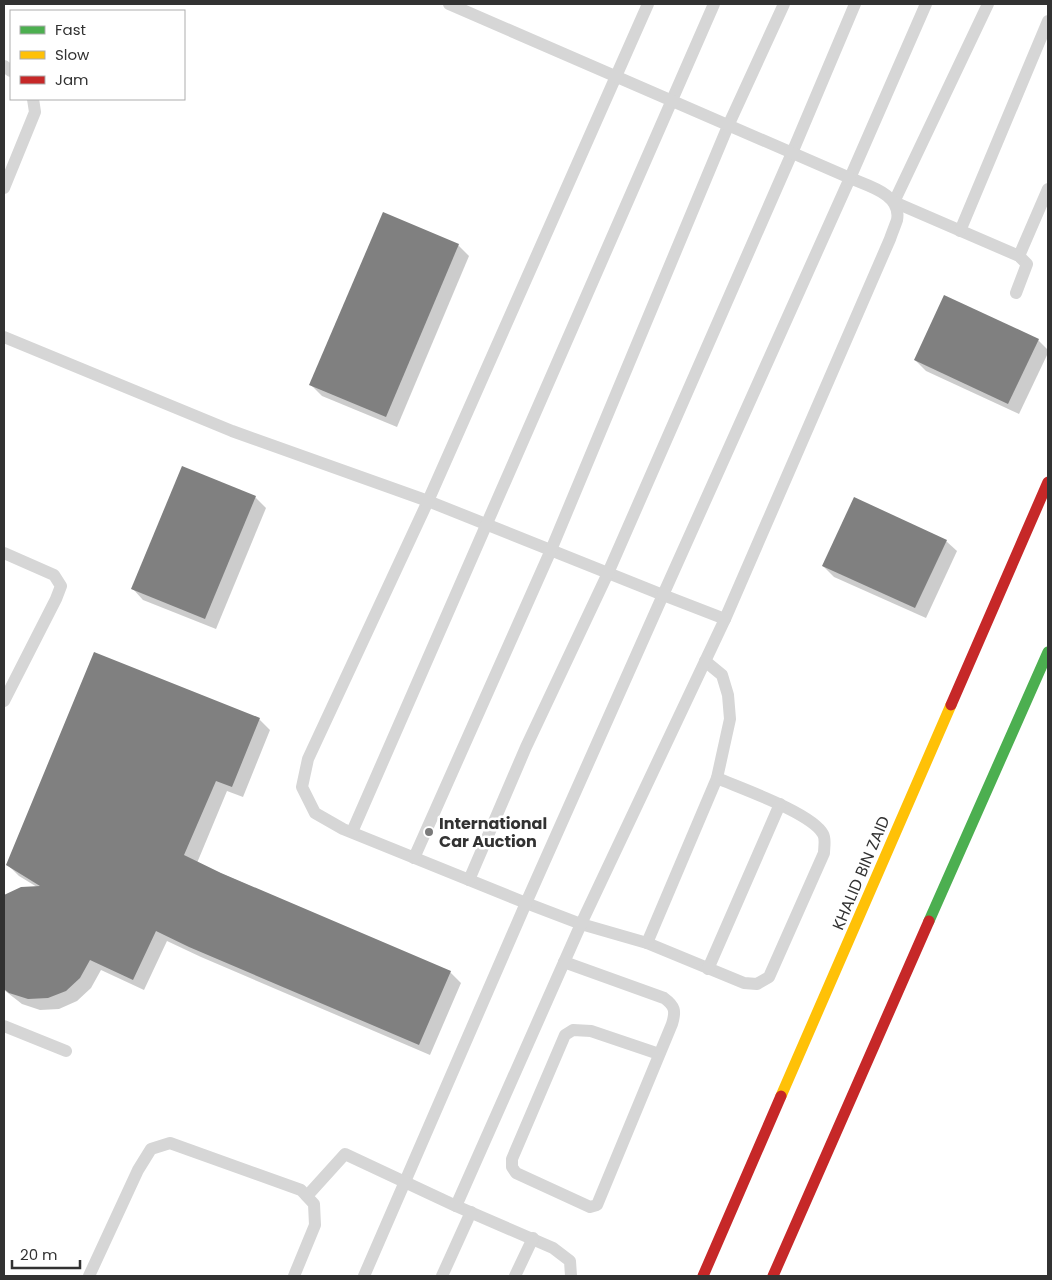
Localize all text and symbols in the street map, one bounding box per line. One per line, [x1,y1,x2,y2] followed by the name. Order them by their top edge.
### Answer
[10,10,185,100] legend
[55,19,86,40] text: Fast
[55,44,90,65] text: Slow
[55,69,89,90] text: Jam
[439,812,547,853] place label: International Car Auction
[827,812,895,934] street label: KHALID BIN ZAID
[423,826,435,838] marker: International Car Auction
[12,1238,80,1270] scale bar
[20,1244,58,1265] text: 20 m

